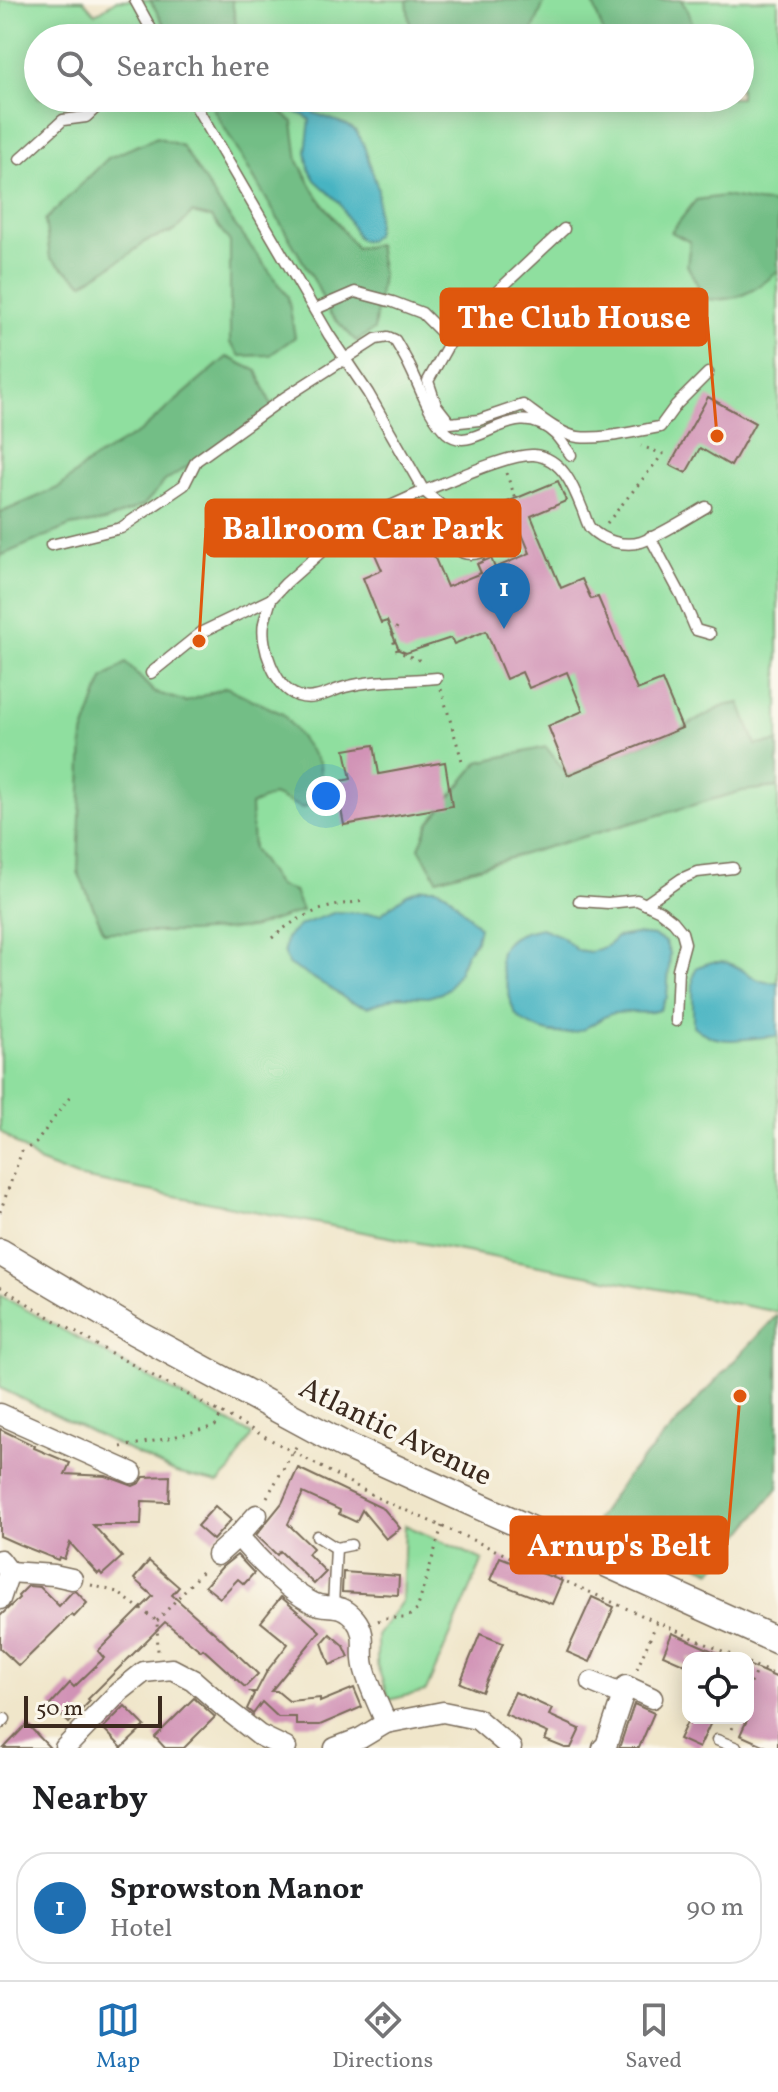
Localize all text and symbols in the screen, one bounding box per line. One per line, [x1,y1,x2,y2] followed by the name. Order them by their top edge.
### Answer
[24,24,754,112] search box
[52,46,96,90] icon: search
[116,47,270,89] text: Search here
[441,289,707,345] callout: The Club House
[457,298,691,342] text: The Club House
[206,500,520,556] callout: Ballroom Car Park
[222,509,504,553] text: Ballroom Car Park
[478,563,530,629] pin: 1
[306,776,346,816] your location
[291,1368,499,1498] street label: Atlantic Avenue
[511,1517,727,1573] callout: Arnup's Belt
[527,1526,711,1570] text: Arnup's Belt
[682,1652,754,1724] map controls
[682,1652,754,1724] button: locate
[24,1692,162,1728] scale bar
[36,1694,83,1725] text: 50 m
[32,1777,148,1824] text: Nearby
[110,1869,363,1911] text: Sprowston Manor
[55,1890,65,1926] text: 1
[686,1890,744,1926] text: 90 m
[110,1911,172,1947] text: Hotel
[96,1998,140,2077] tab: Map
[332,1998,433,2077] tab: Directions
[625,1998,682,2077] tab: Saved

